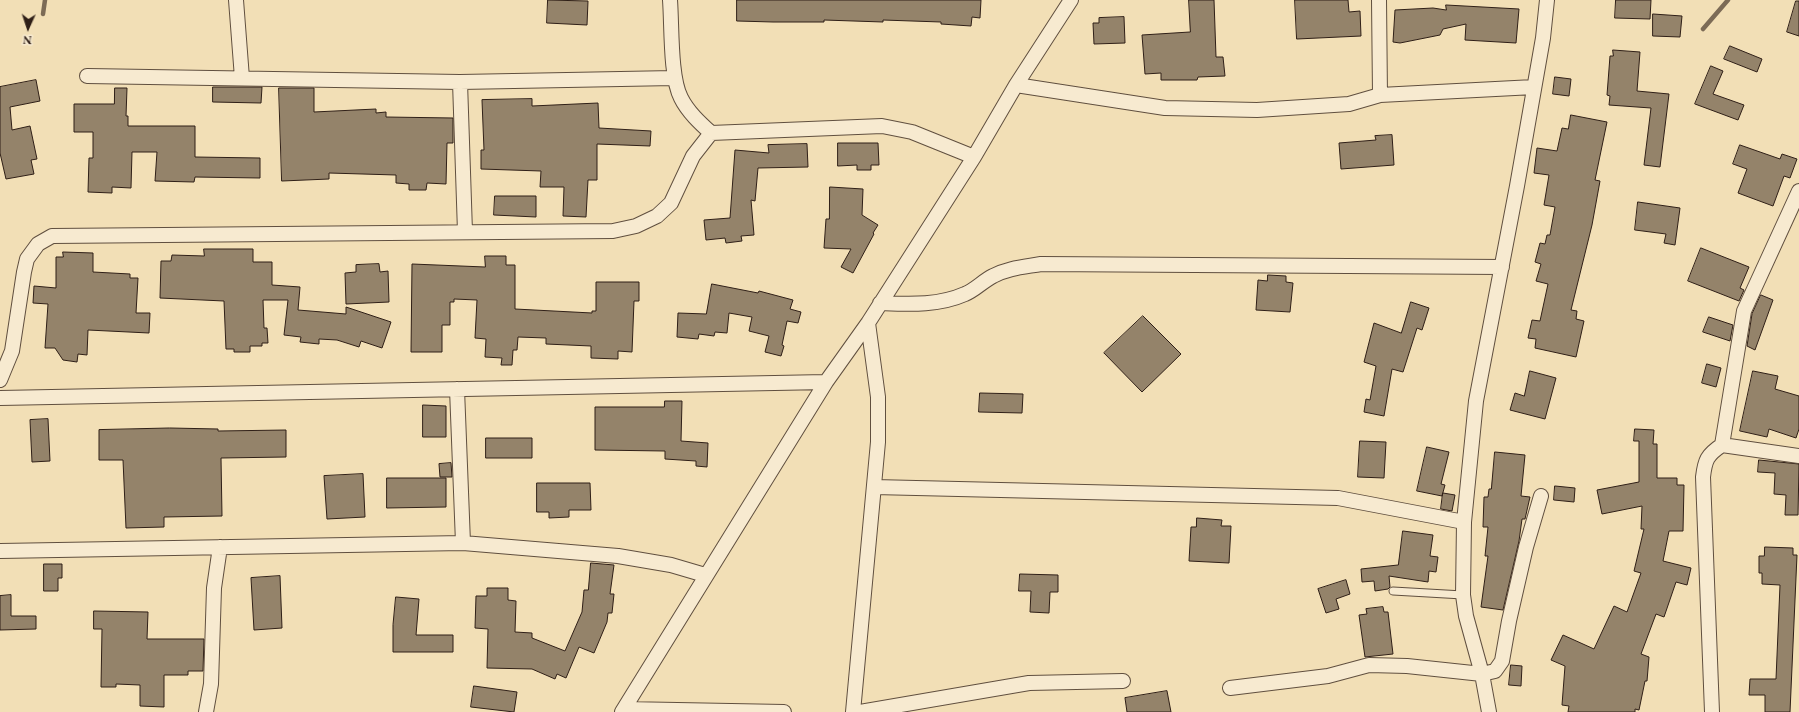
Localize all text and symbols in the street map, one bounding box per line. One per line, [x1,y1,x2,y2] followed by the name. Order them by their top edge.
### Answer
[8,8,48,48] north arrow
[23,33,32,47] text: N

